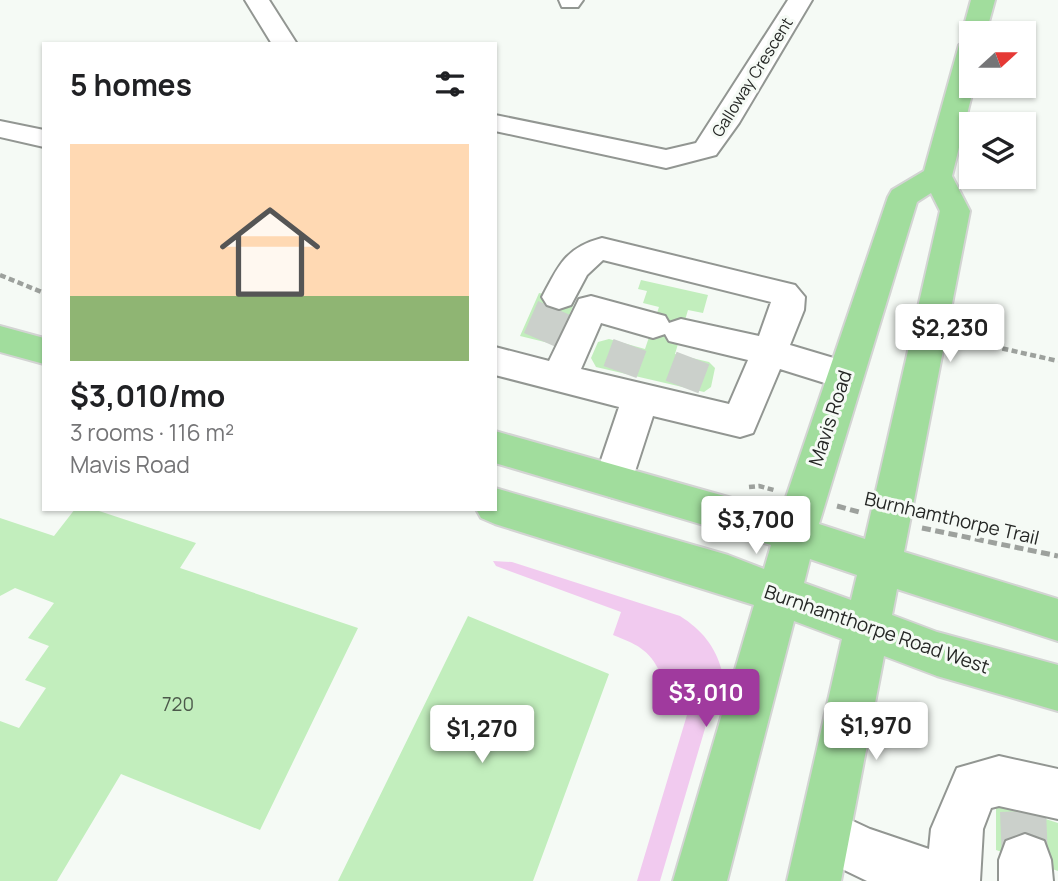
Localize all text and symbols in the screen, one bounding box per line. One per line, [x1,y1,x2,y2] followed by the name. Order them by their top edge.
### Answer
[706,13,798,141] street label: Galloway Crescent
[959,21,1036,98] north arrow
[959,21,1036,189] map controls
[70,64,192,105] text: 5 homes
[431,65,469,103] icon: filters
[959,112,1036,189] button: layers
[207,189,333,315] icon: home
[893,304,1007,364] pin: $2,230
[911,311,989,343] text: $2,230
[802,367,858,469] street label: Mavis Road
[70,375,225,416] text: $3,010/mo
[70,416,234,448] text: 3 rooms · 116 m²
[70,448,190,480] text: Mavis Road
[862,485,1042,551] street label: Burnhamthorpe Trail
[699,496,813,556] pin: $3,700
[717,503,795,535] text: $3,700
[761,578,993,680] street label: Burnhamthorpe Road West
[649,670,763,729] pin: $3,010
[668,676,744,708] text: $3,010
[162,691,194,717] house number: 720
[819,702,933,762] pin: $1,970
[425,706,539,765] pin: $1,270
[840,709,912,741] text: $1,970
[446,712,518,744] text: $1,270

